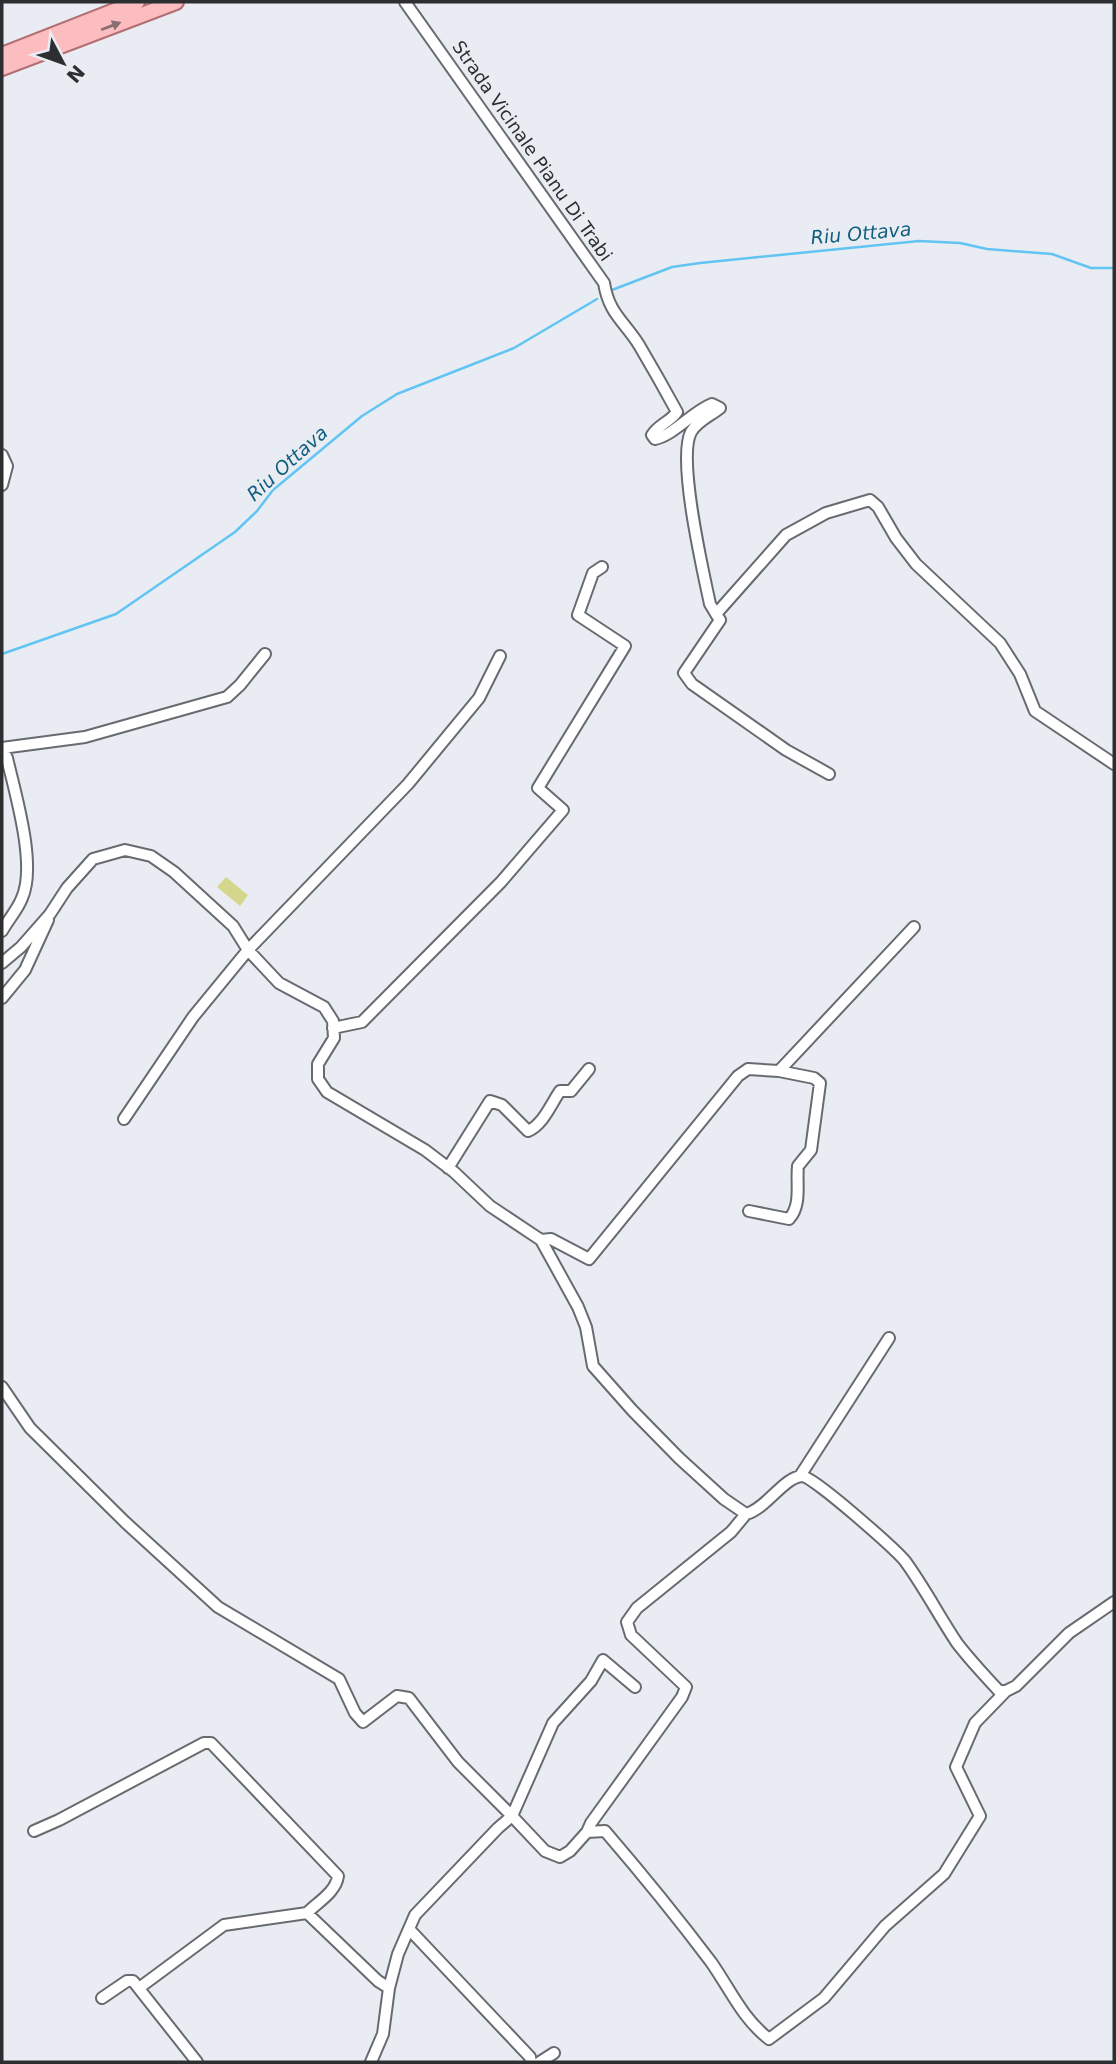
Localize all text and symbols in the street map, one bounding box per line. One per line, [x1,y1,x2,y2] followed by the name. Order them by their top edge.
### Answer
[101,21,122,32] one-way arrow
[28,28,98,98] north arrow
[448,37,617,265] street label: Strada Vicinale Pianu Di Trabi
[62,61,89,87] text: N
[810,218,912,248] water label: Riu Ottava
[242,421,332,505] water label: Riu Ottava

